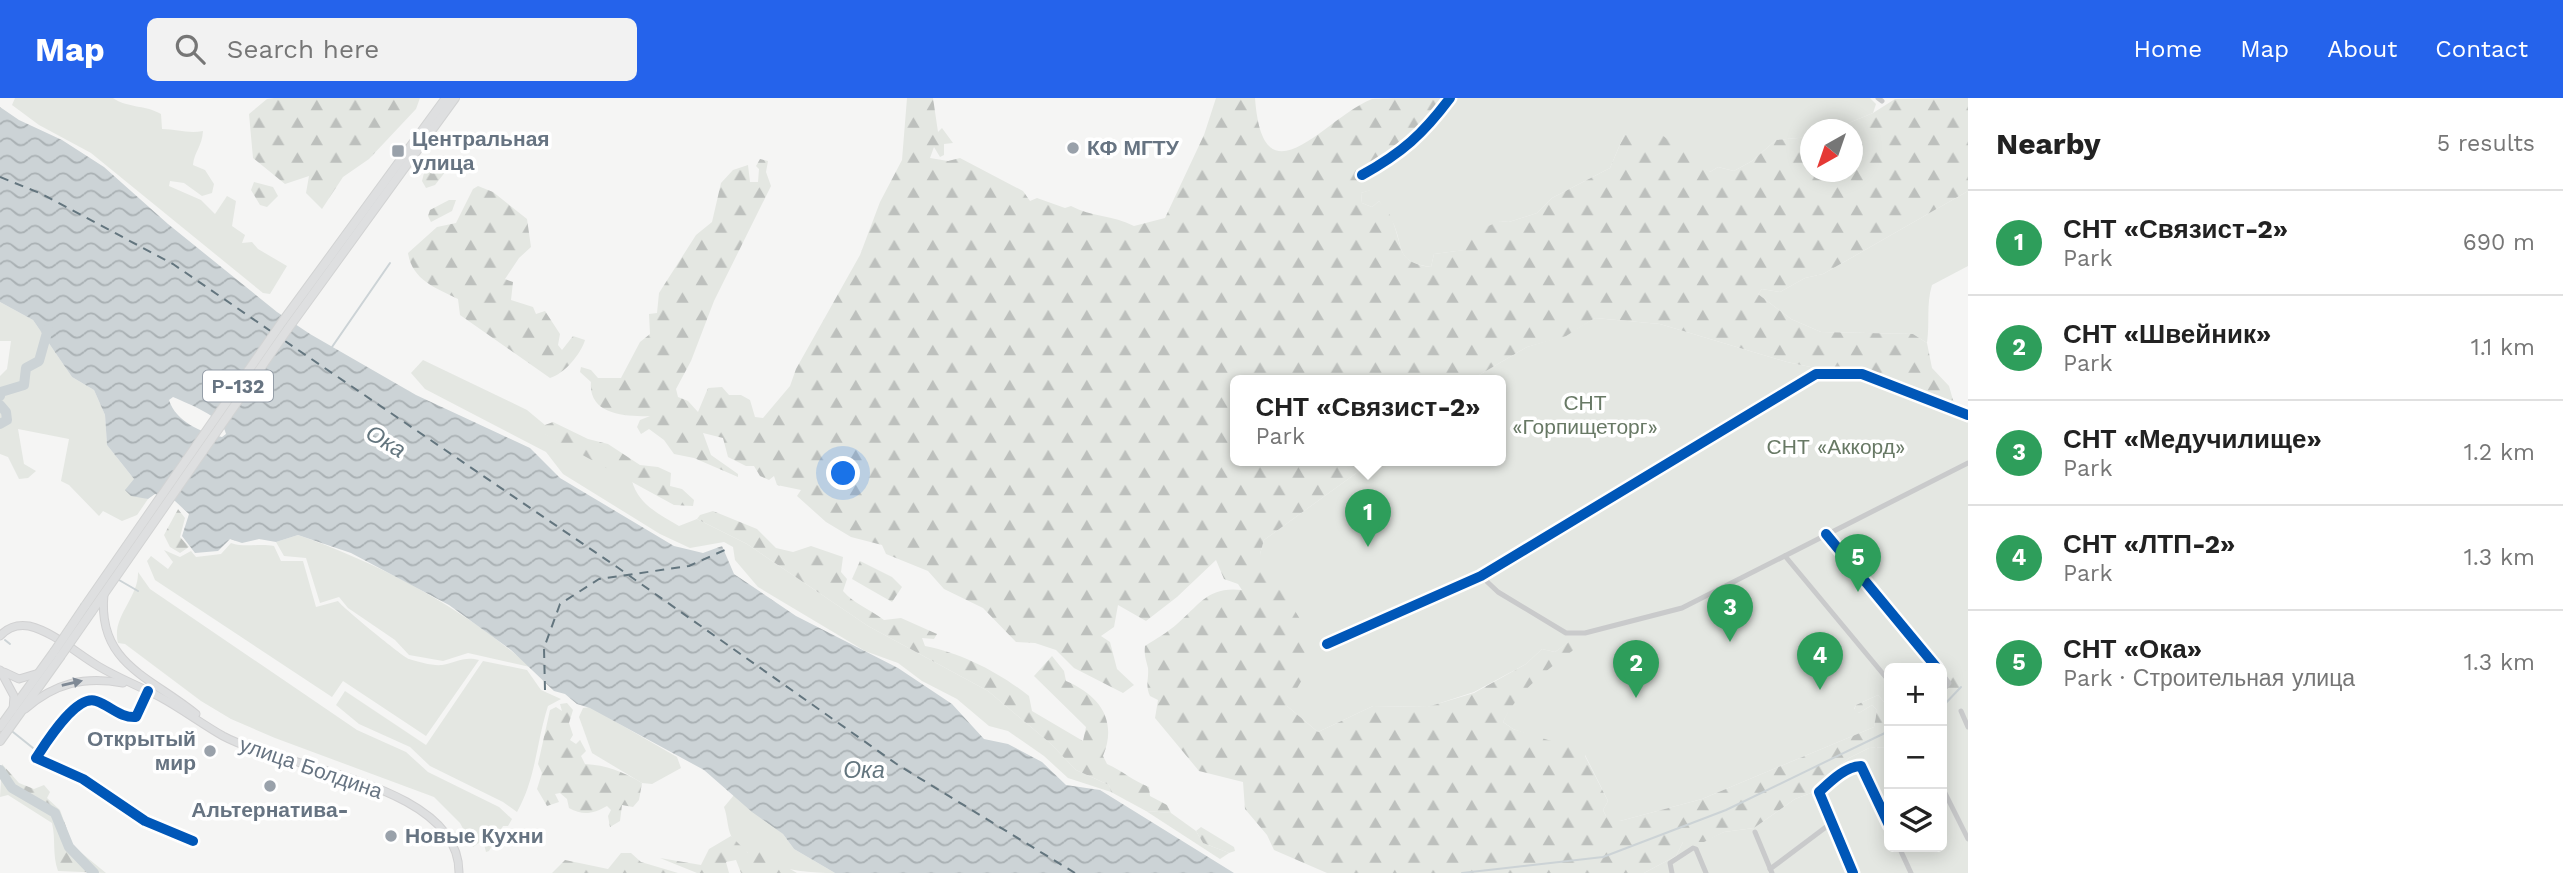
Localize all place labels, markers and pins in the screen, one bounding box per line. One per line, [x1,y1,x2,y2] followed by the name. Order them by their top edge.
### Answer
[412,126,550,175] place label: Центральная улица
[1087,135,1180,160] place label: КФ МГТУ
[1065,140,1081,156] marker: КФ МГТУ
[390,143,406,159] marker: Центральная улица
[1345,489,1391,547] pin: 1
[1835,534,1881,592] pin: 5
[1707,584,1753,642] pin: 3
[1797,632,1843,690] pin: 4
[1613,640,1659,698] pin: 2
[87,726,196,775] place label: Открытый мир
[202,743,218,759] marker: Открытый мир
[262,778,278,794] marker: Альтернатива-
[191,797,349,822] place label: Альтернатива-
[405,823,544,848] place label: Новые Кухни
[383,828,399,844] marker: Новые Кухни

